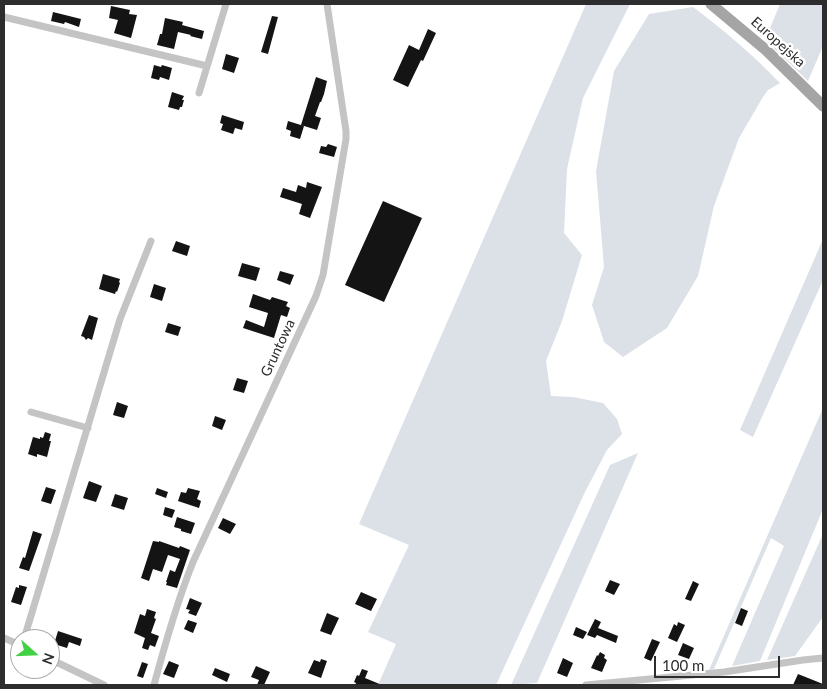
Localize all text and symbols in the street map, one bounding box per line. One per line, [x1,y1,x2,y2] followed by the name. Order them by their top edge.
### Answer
[747,13,809,71] street label: Europejska
[257,317,299,379] street label: Gruntowa
[10,629,60,679] north arrow
[657,646,783,678] scale bar
[39,651,58,667] text: N
[662,656,704,674] text: 100 m

